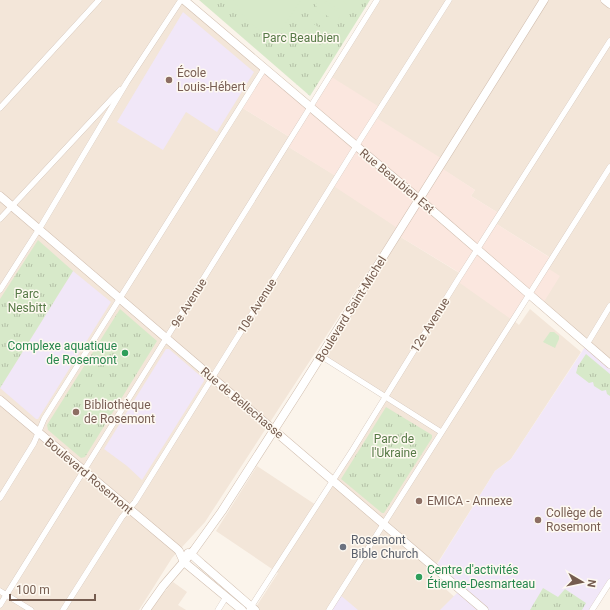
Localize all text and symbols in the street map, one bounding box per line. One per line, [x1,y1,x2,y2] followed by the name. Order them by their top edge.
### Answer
[263,31,339,45] park label: Parc Beaubien
[177,65,246,94] place label: École Louis-Hébert
[164,75,174,85] marker: École Louis-Hébert
[357,146,437,216] street label: Rue Beaubien Est
[313,254,389,364] street label: Boulevard Saint-Michel
[168,276,210,330] street label: 9e Avenue
[235,276,279,336] street label: 10e Avenue
[8,287,46,315] park label: Parc Nesbitt
[408,295,452,355] street label: 12e Avenue
[7,339,117,367] place label: Complexe aquatique de Rosemont
[120,348,130,358] marker: Complexe aquatique de Rosemont
[198,364,286,442] street label: Rue de Bellechasse
[84,398,155,426] place label: Bibliothèque de Rosemont
[71,407,81,417] marker: Bibliothèque de Rosemont
[371,432,417,460] park label: Parc de l'Ukraine
[42,435,136,517] street label: Boulevard Rosemont
[427,494,512,508] place label: EMICA - Annexe
[414,496,424,506] marker: EMICA - Annexe
[546,506,602,534] place label: Collège de Rosemont
[533,515,543,525] marker: Collège de Rosemont
[351,533,418,561] place label: Rosemont Bible Church
[338,542,348,552] marker: Rosemont Bible Church
[562,562,602,602] north arrow
[427,563,535,591] place label: Centre d'activités Étienne-Desmarteau
[414,572,424,582] marker: Centre d'activités Étienne-Desmarteau
[10,576,95,602] scale bar
[584,579,598,589] text: N
[16,583,50,597] text: 100 m

